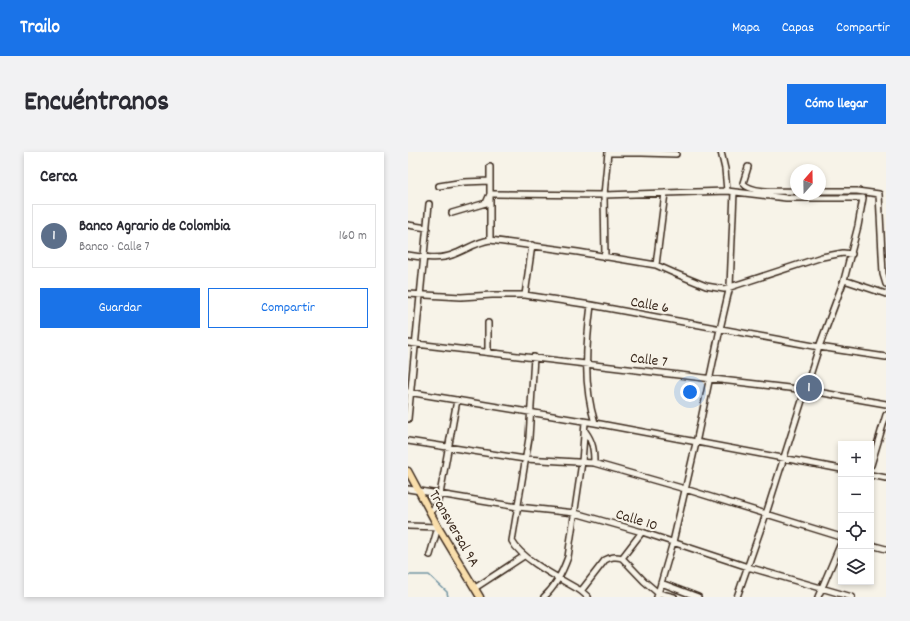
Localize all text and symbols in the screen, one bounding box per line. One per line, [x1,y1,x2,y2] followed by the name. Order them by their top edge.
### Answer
[20,15,60,42] text: Trailo
[732,18,760,38] text: Mapa
[782,18,814,38] text: Capas
[836,18,890,38] text: Compartir
[24,84,169,124] text: Encuéntranos
[787,84,886,124] button: Cómo llegar
[790,164,826,200] north arrow
[40,166,77,190] text: Cerca
[79,216,230,238] text: Banco Agrario de Colombia
[53,227,55,246] text: 1
[339,227,367,246] text: 160 m
[79,238,150,257] text: Banco · Calle 7
[40,288,200,328] button: Guardar
[208,288,368,328] button: Compartir
[629,292,671,320] street label: Calle 6
[629,348,669,374] street label: Calle 7
[796,373,822,403] pin: 1
[680,382,700,402] your location
[838,441,874,585] map controls
[838,441,874,477] button: +
[838,477,874,513] button: −
[422,486,484,572] street label: Transversal 9A
[613,504,660,538] street label: Calle 10
[838,513,874,549] button: locate
[838,549,874,585] button: layers

